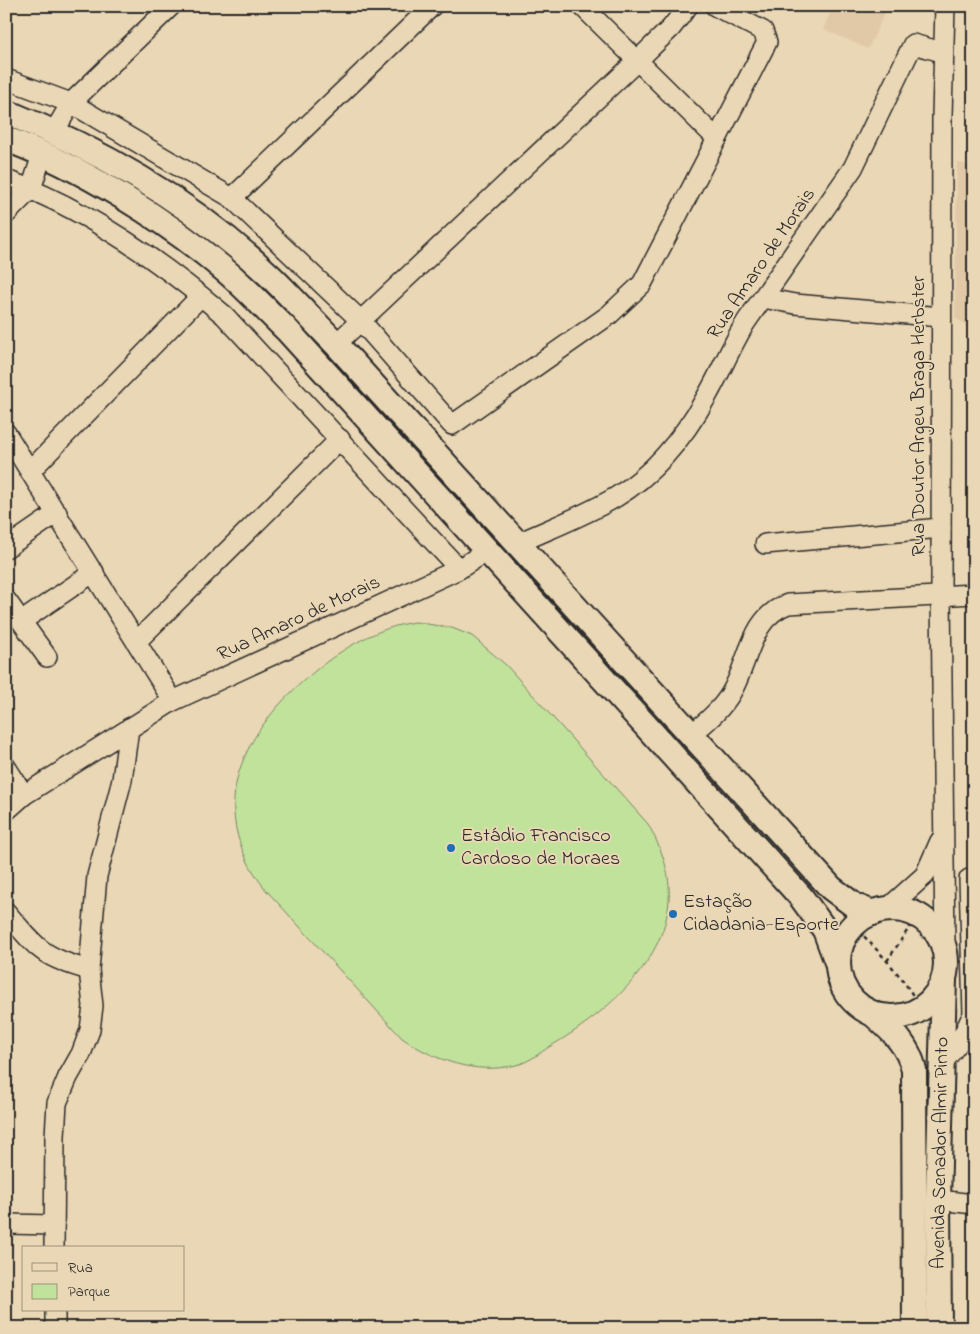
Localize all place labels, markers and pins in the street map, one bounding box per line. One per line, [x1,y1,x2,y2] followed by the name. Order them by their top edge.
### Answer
[461,822,620,874] place label: Estádio Francisco Cardoso de Moraes
[445,842,457,854] marker: Estádio Francisco Cardoso de Moraes
[683,888,839,940] place label: Estação Cidadania-Esporte
[667,908,679,920] marker: Estação Cidadania-Esporte

